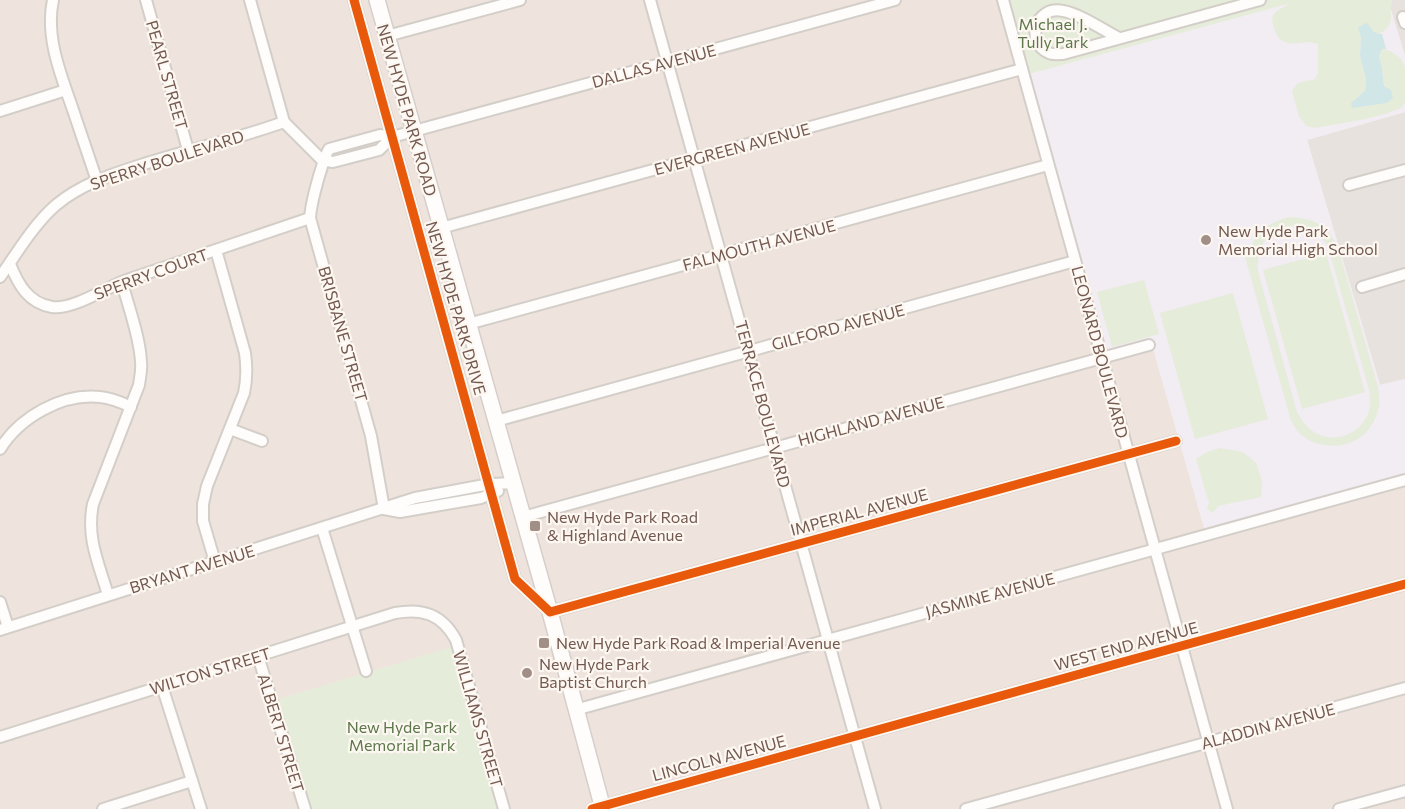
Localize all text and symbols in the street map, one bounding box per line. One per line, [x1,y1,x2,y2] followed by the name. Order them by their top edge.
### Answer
[1018,14,1089,51] park label: Michael J. Tully Park
[143,18,192,132] street label: PEARL STREET
[374,22,441,198] street label: NEW HYDE PARK ROAD
[590,40,718,91] street label: DALLAS AVENUE
[652,119,812,178] street label: EVERGREEN AVENUE
[88,126,246,193] street label: SPERRY BOULEVARD
[680,215,837,274] street label: FALMOUTH AVENUE
[423,219,490,397] street label: NEW HYDE PARK DRIVE
[1218,221,1378,258] place label: New Hyde Park Memorial High School
[1199,233,1213,247] marker: New Hyde Park Memorial High School
[91,244,210,303] street label: SPERRY COURT
[315,264,372,404] street label: BRISBANE STREET
[1068,264,1133,440] street label: LEONARD BOULEVARD
[769,300,906,353] street label: GILFORD AVENUE
[732,318,795,490] street label: TERRACE BOULEVARD
[796,392,946,449] street label: HIGHLAND AVENUE
[788,484,930,539] street label: IMPERIAL AVENUE
[547,507,698,544] place label: New Hyde Park Road & Highland Avenue
[528,519,542,533] marker: New Hyde Park Road & Highland Avenue
[127,540,257,597] street label: BRYANT AVENUE
[923,568,1057,621] street label: JASMINE AVENUE
[1052,617,1200,674] street label: WEST END AVENUE
[556,633,840,652] place label: New Hyde Park Road & Imperial Avenue
[537,636,551,650] marker: New Hyde Park Road & Imperial Avenue
[147,643,273,698] street label: WILTON STREET
[450,648,507,790] street label: WILLIAMS STREET
[539,654,650,691] place label: New Hyde Park Baptist Church
[520,666,534,680] marker: New Hyde Park Baptist Church
[254,671,309,795] street label: ALBERT STREET
[1199,698,1337,753] street label: ALADDIN AVENUE
[347,717,458,754] park label: New Hyde Park Memorial Park
[650,731,788,785] street label: LINCOLN AVENUE

